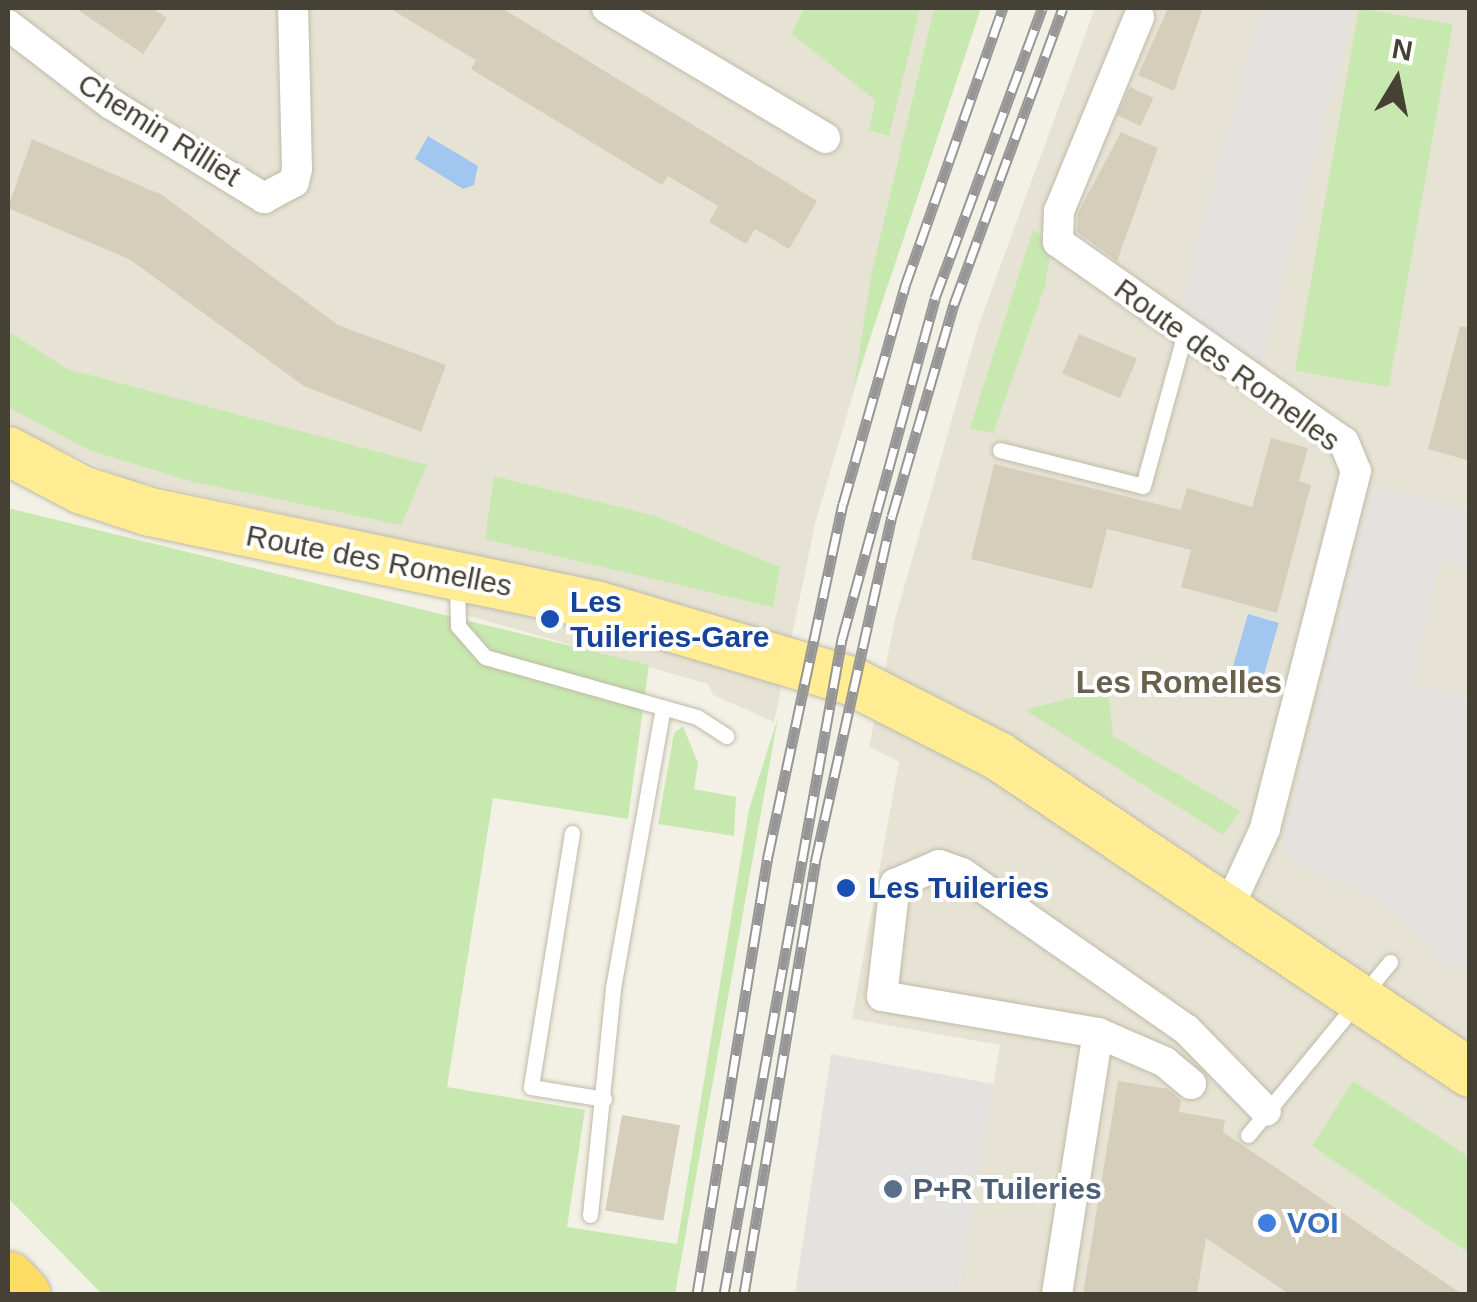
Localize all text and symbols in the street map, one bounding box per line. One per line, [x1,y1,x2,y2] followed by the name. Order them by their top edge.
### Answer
[1347,30,1447,130] north arrow
[1390,33,1415,67] text: N
[71,66,247,194] street label: Chemin Rilliet
[1107,271,1347,459] street label: Route des Romelles
[243,518,515,604] street label: Route des Romelles
[570,584,770,654] place label: Les Tuileries-Gare
[539,608,561,630] marker: Les Tuileries-Gare
[1076,663,1282,701] district label: Les Romelles
[868,870,1049,906] place label: Les Tuileries
[833,875,859,901] marker: Les Tuileries
[913,1171,1102,1207] place label: P+R Tuileries
[882,1178,904,1200] marker: P+R Tuileries
[1287,1205,1339,1241] place label: VOI
[1256,1212,1278,1234] marker: VOI

